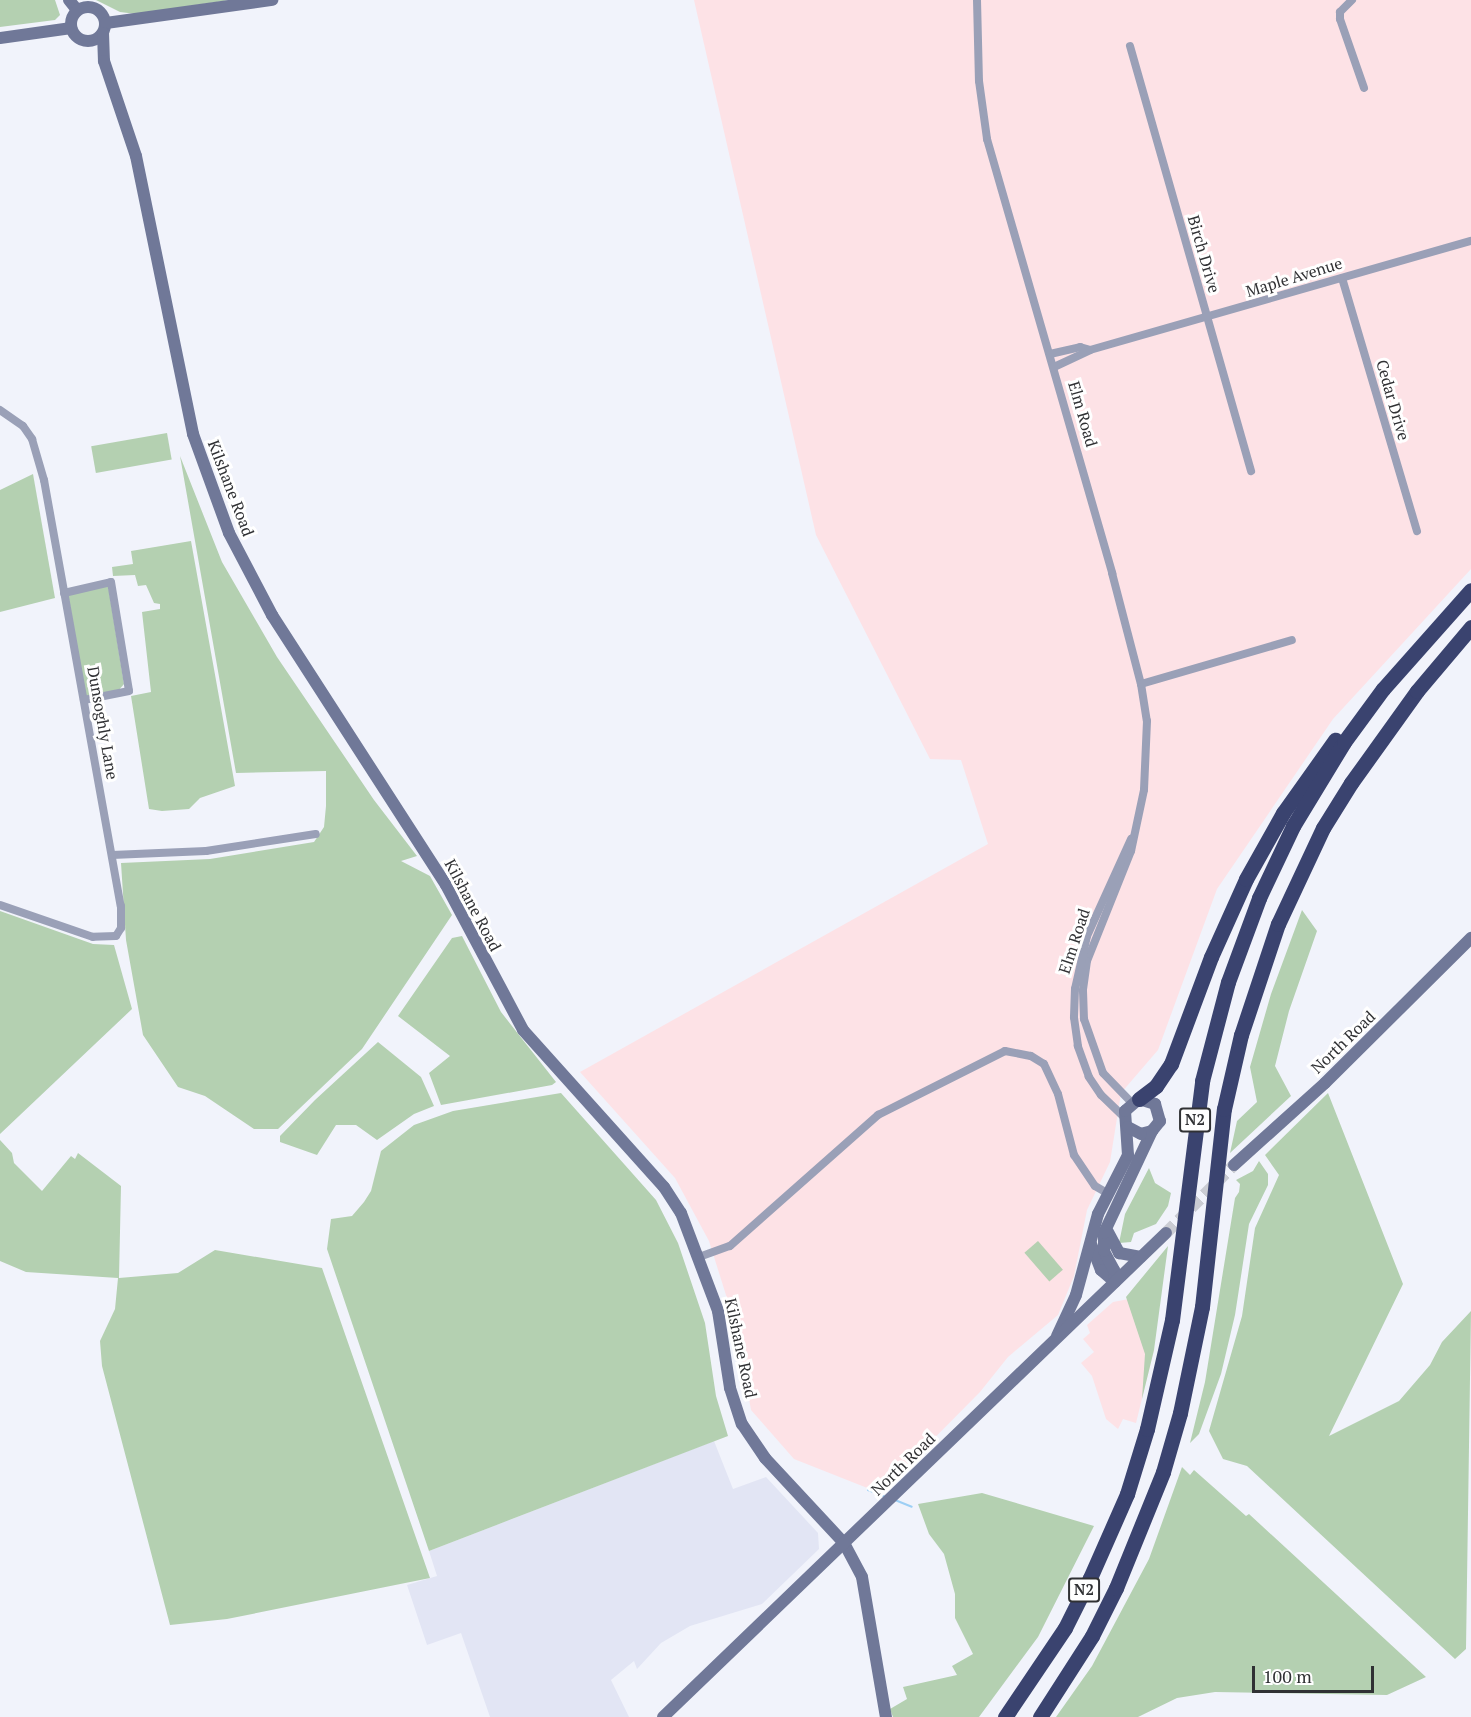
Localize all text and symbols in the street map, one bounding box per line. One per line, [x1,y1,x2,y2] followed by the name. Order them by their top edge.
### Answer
[1184,213,1224,295] street label: Birch Drive
[1243,253,1345,301] street label: Maple Avenue
[1372,357,1414,443] street label: Cedar Drive
[1064,379,1102,449] street label: Elm Road
[204,437,258,539] street label: Kilshane Road
[84,665,122,781] street label: Dunsoghly Lane
[441,856,505,954] street label: Kilshane Road
[1054,906,1094,976] street label: Elm Road
[1307,1007,1379,1077] street label: North Road
[1178,1108,1212,1132] road number: N2
[721,1296,761,1400] street label: Kilshane Road
[867,1429,939,1499] street label: North Road
[1068,1578,1100,1602] road number: N2
[1255,1654,1376,1692] scale bar
[1263,1664,1312,1688] text: 100 m

